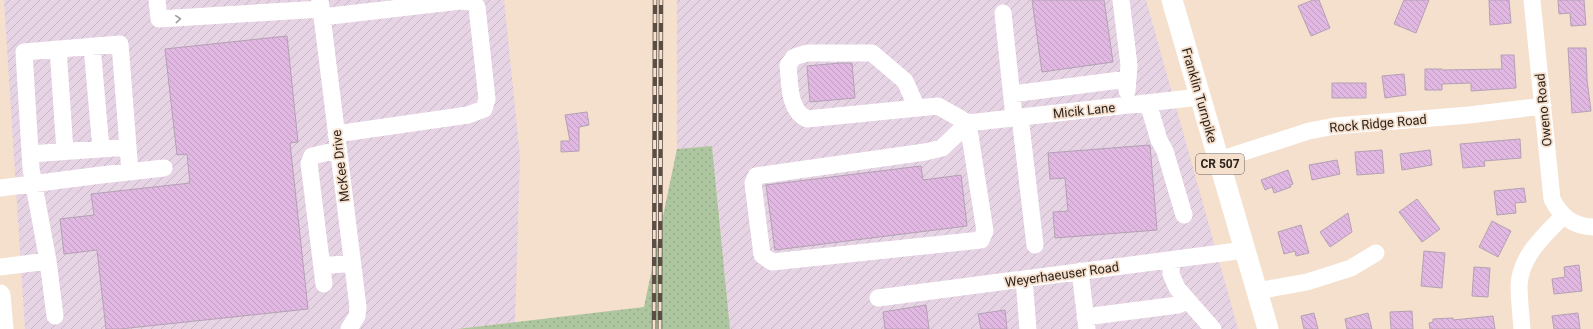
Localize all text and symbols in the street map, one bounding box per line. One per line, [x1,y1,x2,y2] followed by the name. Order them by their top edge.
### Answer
[175,15,181,24] one-way arrow
[1179,46,1220,145] street label: Franklin Turnpike
[1532,73,1555,147] street label: Oweno Road
[1052,100,1116,121] street label: Micik Lane
[1329,112,1427,135] street label: Rock Ridge Road
[329,129,352,203] street label: McKee Drive
[1196,154,1244,174] road number: CR 507
[1004,259,1120,290] street label: Weyerhaeuser Road

